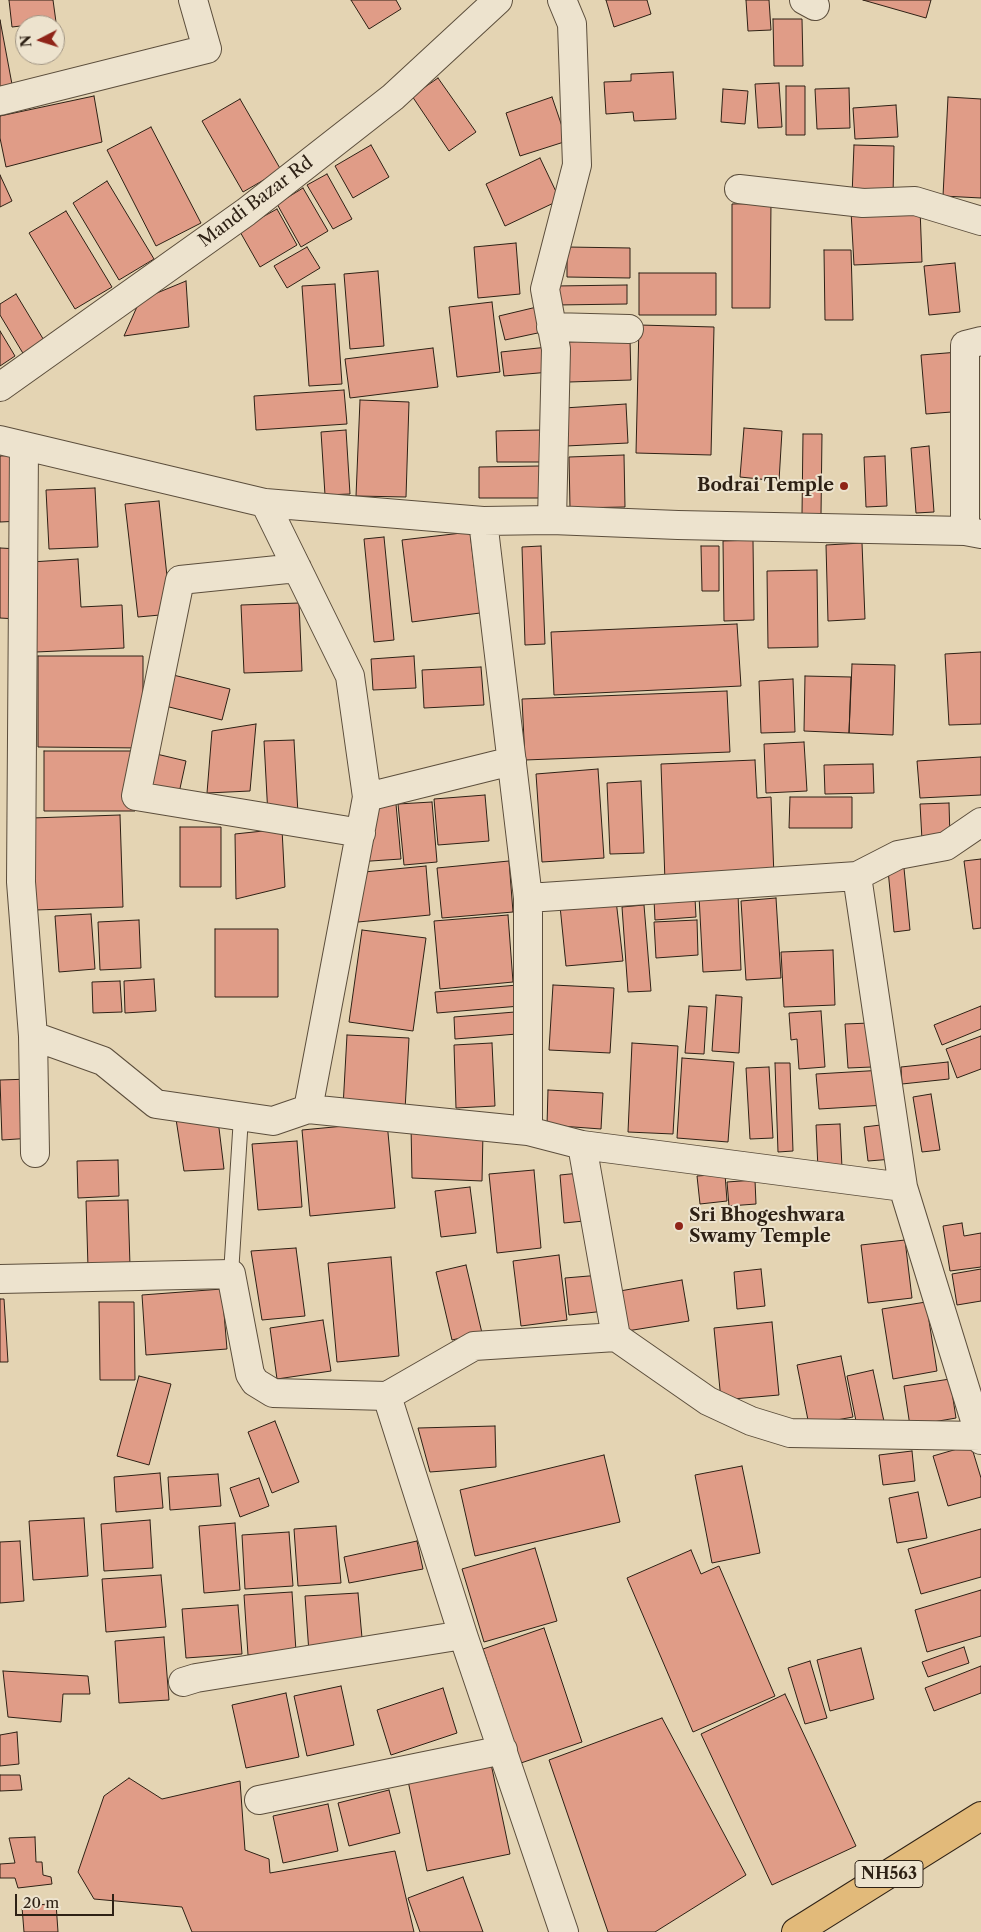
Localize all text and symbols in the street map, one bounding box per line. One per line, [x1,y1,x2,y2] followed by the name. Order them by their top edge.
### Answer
[15,15,65,65] north arrow
[17,34,36,48] text: N
[195,152,317,252] street label: Mandi Bazar Rd
[697,475,834,497] place label: Bodrai Temple
[838,480,850,492] marker: Bodrai Temple
[689,1205,845,1248] place label: Sri Bhogeshwara Swamy Temple
[673,1220,685,1232] marker: Sri Bhogeshwara Swamy Temple
[855,1860,923,1888] road number: NH563
[18,1884,116,1916] scale bar
[23,1893,59,1912] text: 20 m

